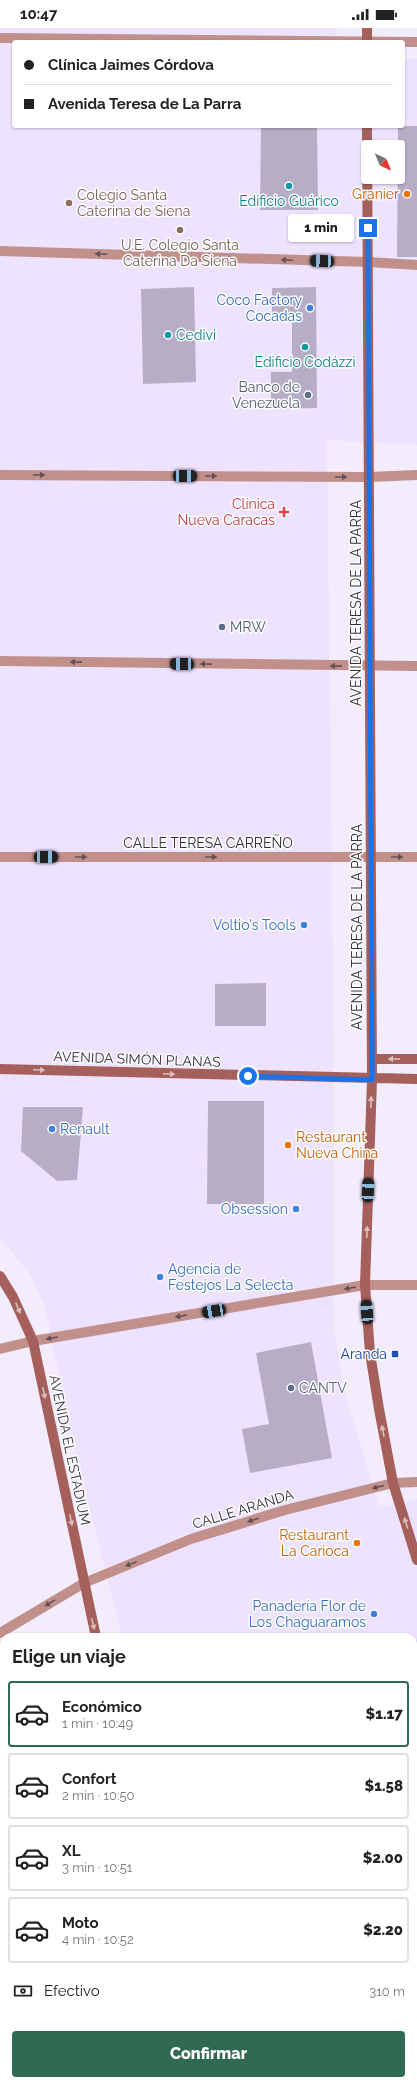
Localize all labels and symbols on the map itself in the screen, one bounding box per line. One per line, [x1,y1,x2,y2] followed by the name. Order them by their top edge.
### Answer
[361,140,405,184] north arrow
[284,181,294,191] marker: Edificio Guárico
[352,186,399,202] place label: Granier
[77,187,190,219] place label: Colegio Santa Caterina de Siena
[402,189,412,199] marker: Granier
[239,193,339,209] place label: Edificio Guárico
[64,198,74,208] marker: Colegio Santa Caterina de Siena
[288,214,354,242] callout: 1 min
[359,219,377,237] route end
[175,225,185,235] marker: U.E. Colegio Santa Caterina Da Siena
[121,237,239,269] place label: U.E. Colegio Santa Caterina Da Siena
[94,251,107,257] one-way arrow
[310,255,334,267] car
[281,256,293,263] one-way arrow
[217,292,302,324] place label: Coco Factory Cocadas
[305,303,315,313] marker: Coco Factory Cocadas
[176,327,216,343] place label: Cedivi
[163,330,173,340] marker: Cedivi
[300,342,310,352] marker: Edificio Codázzi
[255,354,355,370] place label: Edificio Codázzi
[232,379,300,411] place label: Banco de Venezuela
[303,390,313,400] marker: Banco de Venezuela
[173,470,197,482] car
[33,472,46,478] one-way arrow
[205,473,218,479] one-way arrow
[335,474,348,480] one-way arrow
[178,496,275,528] place label: Clínica Nueva Caracas
[348,499,364,706] street label: AVENIDA TERESA DE LA PARRA
[278,506,290,518] marker: Clínica Nueva Caracas
[230,619,266,635] place label: MRW
[217,622,227,632] marker: MRW
[170,658,194,670] car
[69,659,82,665] one-way arrow
[199,661,212,667] one-way arrow
[329,663,342,669] one-way arrow
[349,823,365,1030] street label: AVENIDA TERESA DE LA PARRA
[123,834,293,851] street label: CALLE TERESA CARREÑO
[34,851,58,863] car
[75,854,88,860] one-way arrow
[205,854,218,860] one-way arrow
[391,854,404,860] one-way arrow
[213,917,296,933] place label: Voltio's Tools
[299,920,309,930] marker: Voltio's Tools
[53,1047,221,1070] street label: AVENIDA SIMÓN PLANAS
[387,1056,400,1062] one-way arrow
[33,1067,45,1074] one-way arrow
[239,1067,257,1085] route start
[163,1071,176,1077] one-way arrow
[368,1096,375,1108] one-way arrow
[60,1121,110,1137] place label: Renault
[47,1124,57,1134] marker: Renault
[296,1129,378,1161] place label: Restaurant Nueva China
[283,1140,293,1150] marker: Restaurant Nueva China
[362,1178,374,1202] car
[221,1201,288,1217] place label: Obsession
[291,1204,301,1214] marker: Obsession
[364,1225,370,1238] one-way arrow
[168,1261,293,1293] place label: Agencia de Festejos La Selecta
[155,1272,165,1282] marker: Agencia de Festejos La Selecta
[344,1285,356,1291] one-way arrow
[360,1300,374,1324] car
[15,1302,21,1313] one-way arrow
[201,1303,227,1319] car
[174,1314,187,1320] one-way arrow
[46,1335,58,1341] one-way arrow
[341,1346,387,1362] place label: Aranda
[390,1349,400,1359] marker: Aranda
[46,1373,94,1527] street label: AVENIDA EL ESTADIUM
[299,1380,347,1396] place label: CANTV
[286,1383,296,1393] marker: CANTV
[41,1387,47,1399] one-way arrow
[380,1425,386,1437] one-way arrow
[372,1484,384,1490] one-way arrow
[191,1486,296,1532] street label: CALLE ARANDA
[68,1514,74,1526] one-way arrow
[246,1517,258,1523] one-way arrow
[403,1517,409,1529] one-way arrow
[279,1527,349,1559] place label: Restaurant La Carioca
[352,1538,362,1548] marker: Restaurant La Carioca
[124,1561,136,1567] one-way arrow
[249,1598,366,1630] place label: Panadería Flor de Los Chaguaramos
[45,1599,55,1607] one-way arrow
[369,1609,379,1619] marker: Panadería Flor de Los Chaguaramos
[91,1617,97,1630] one-way arrow

